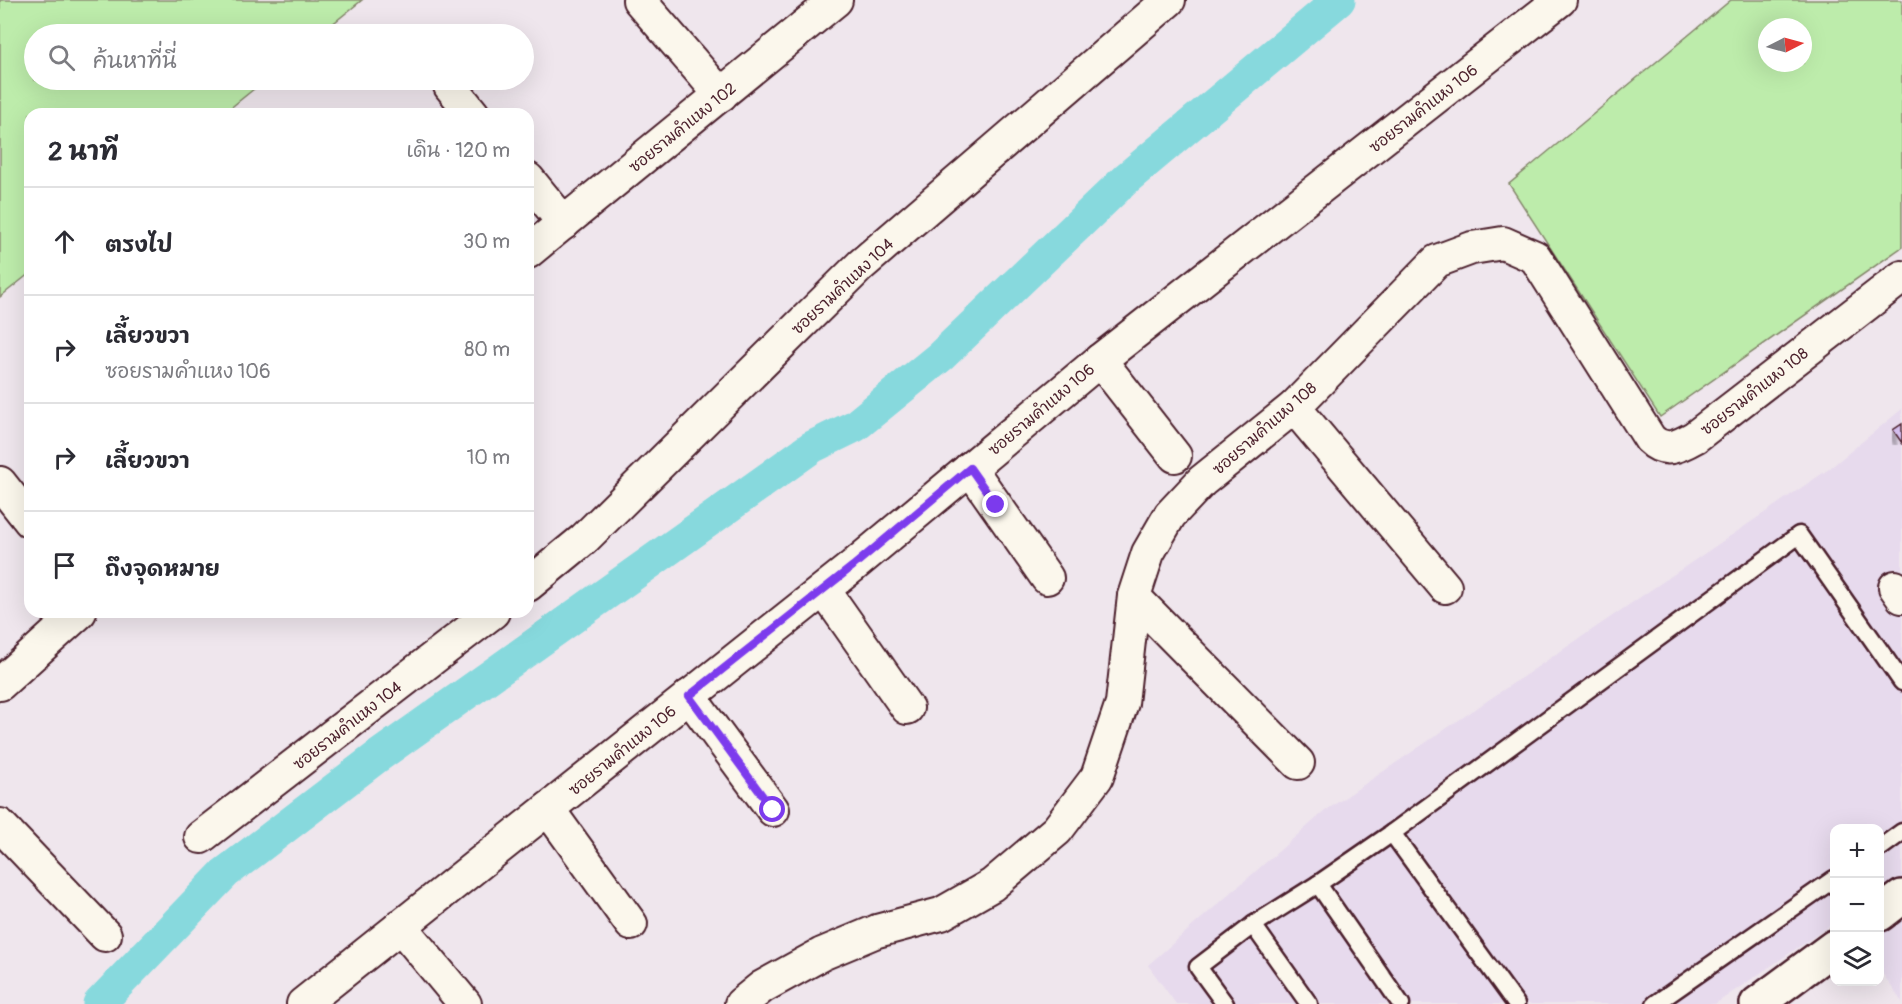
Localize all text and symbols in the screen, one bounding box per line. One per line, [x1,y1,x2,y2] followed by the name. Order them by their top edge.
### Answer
[1758,18,1812,72] north arrow
[24,24,534,90] search box
[45,41,78,74] icon: search
[93,47,177,75] text: ค้นหาที่นี่
[1365,59,1482,157] street label: ซอยรามคําแหง 106
[624,78,740,177] street label: ซอยรามคําแหง 102
[48,136,118,168] text: 2 นาที
[407,138,510,163] text: เดิน · 120 m
[48,225,81,258] icon: ahead
[463,229,510,254] text: 30 m
[105,231,173,259] text: ตรงไป
[787,234,898,339] street label: ซอยรามคําแหง 104
[105,322,189,350] text: เลี้ยวขวา
[48,333,81,366] icon: right
[464,337,510,362] text: 80 m
[1696,343,1812,440] street label: ซอยรามคำแหง 108
[105,359,271,384] text: ซอยรามคําแหง 106
[984,359,1099,460] street label: ซอยรามคําแหง 106
[1208,377,1321,479] street label: ซอยรามคำแหง 108
[48,441,81,474] icon: right
[466,445,510,470] text: 10 m
[105,447,189,475] text: เลี้ยวขวา
[982,491,1008,517] route end
[48,549,81,582] icon: arrive
[105,555,220,583] text: ถึงจุดหมาย
[289,676,406,774] street label: ซอยรามคําแหง 104
[564,701,680,800] street label: ซอยรามคําแหง 106
[759,796,785,822] route start
[1830,824,1884,986] map controls
[1830,824,1884,878] button: +
[1830,878,1884,932] button: −
[1830,932,1884,986] button: layers

